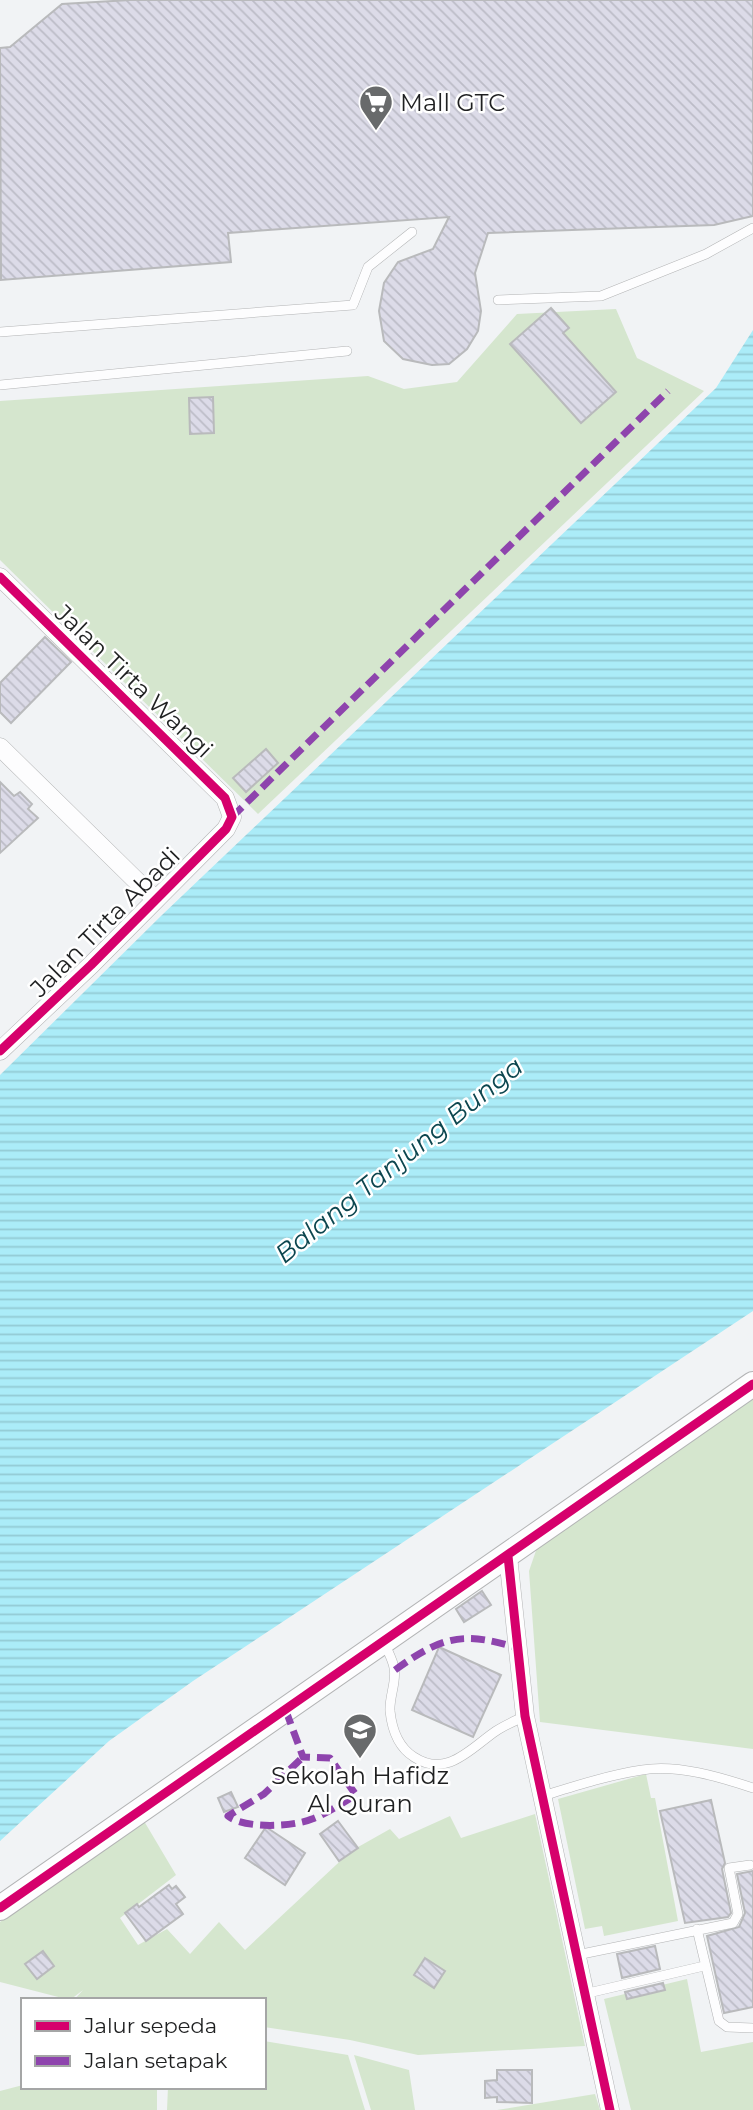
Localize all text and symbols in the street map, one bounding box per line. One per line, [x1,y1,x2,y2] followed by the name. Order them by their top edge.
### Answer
[357,83,395,132] supermarket icon: Mall GTC
[400,88,505,117] place label: Mall GTC
[48,598,219,764] street label: Jalan Tirta Wangi
[23,841,186,1004] street label: Jalan Tirta Abadi
[269,1050,529,1270] water label: Balang Tanjung Bunga
[341,1711,379,1760] school or university icon: Sekolah Hafidz Al Quran
[271,1761,449,1818] place label: Sekolah Hafidz Al Quran
[21,1998,266,2089] legend
[83,2013,217,2038] text: Jalur sepeda
[83,2048,228,2073] text: Jalan setapak

